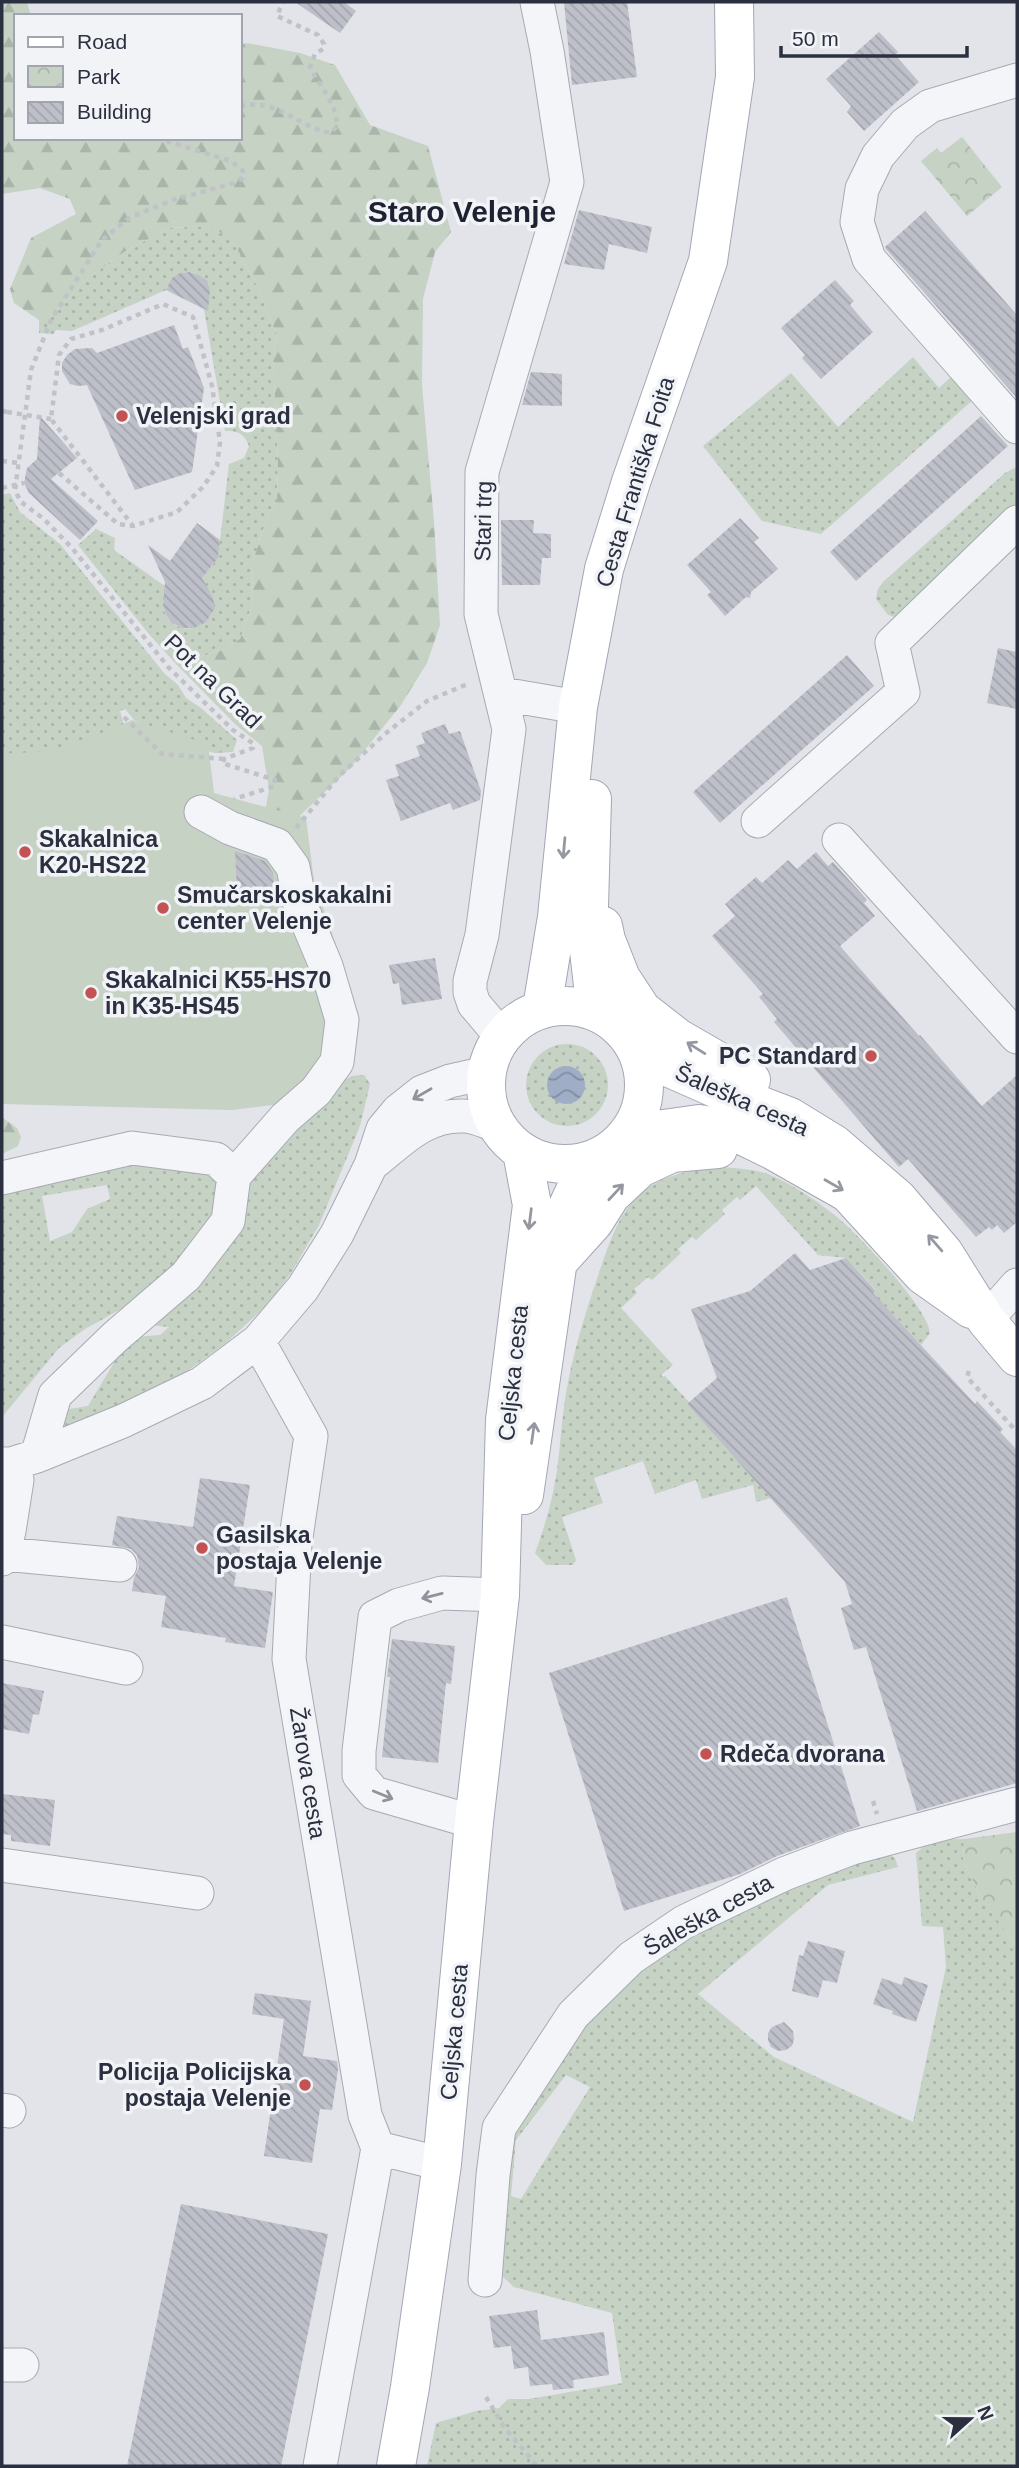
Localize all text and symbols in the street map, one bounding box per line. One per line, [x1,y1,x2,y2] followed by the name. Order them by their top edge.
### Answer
[14,14,242,140] legend
[781,14,967,58] scale bar
[792,27,839,50] text: 50 m
[77,30,127,53] text: Road
[77,65,121,88] text: Park
[77,100,152,123] text: Building
[368,195,556,228] district label: Staro Velenje
[591,373,679,590] street label: Cesta Františka Foita
[136,403,291,429] place label: Velenjski grad
[114,408,130,424] marker: Velenjski grad
[469,481,497,561] street label: Stari trg
[159,629,267,733] street label: Pot na Grad
[39,826,158,878] place label: Skakalnica K20-HS22
[557,836,570,859] one-way arrow
[17,844,33,860] marker: Skakalnica K20-HS22
[177,882,392,934] place label: Smučarskoskakalni center Velenje
[155,900,171,916] marker: Smučarskoskakalni center Velenje
[105,967,331,1019] place label: Skakalnici K55-HS70 in K35-HS45
[83,985,99,1001] marker: Skakalnici K55-HS70 in K35-HS45
[686,1041,706,1055] one-way arrow
[719,1043,857,1069] place label: PC Standard
[863,1048,879,1064] marker: PC Standard
[671,1058,813,1141] street label: Šaleška cesta
[413,1087,433,1101] one-way arrow
[823,1178,843,1192] one-way arrow
[607,1183,624,1201] one-way arrow
[524,1207,537,1230] one-way arrow
[927,1234,943,1252] one-way arrow
[493,1303,533,1442] street label: Celjska cesta
[527,1422,540,1445] one-way arrow
[216,1522,382,1574] place label: Gasilska postaja Velenje
[194,1540,210,1556] marker: Gasilska postaja Velenje
[421,1590,444,1603] one-way arrow
[285,1705,331,1841] street label: Žarova cesta
[720,1741,885,1767] place label: Rdeča dvorana
[698,1746,714,1762] marker: Rdeča dvorana
[372,1789,393,1802] one-way arrow
[639,1868,777,1961] street label: Šaleška cesta
[435,1963,473,2101] street label: Celjska cesta
[98,2059,291,2111] place label: Policija Policijska postaja Velenje
[297,2077,313,2093] marker: Policija Policijska postaja Velenje
[935,2384,1005,2454] north arrow
[973,2403,998,2423] text: N

